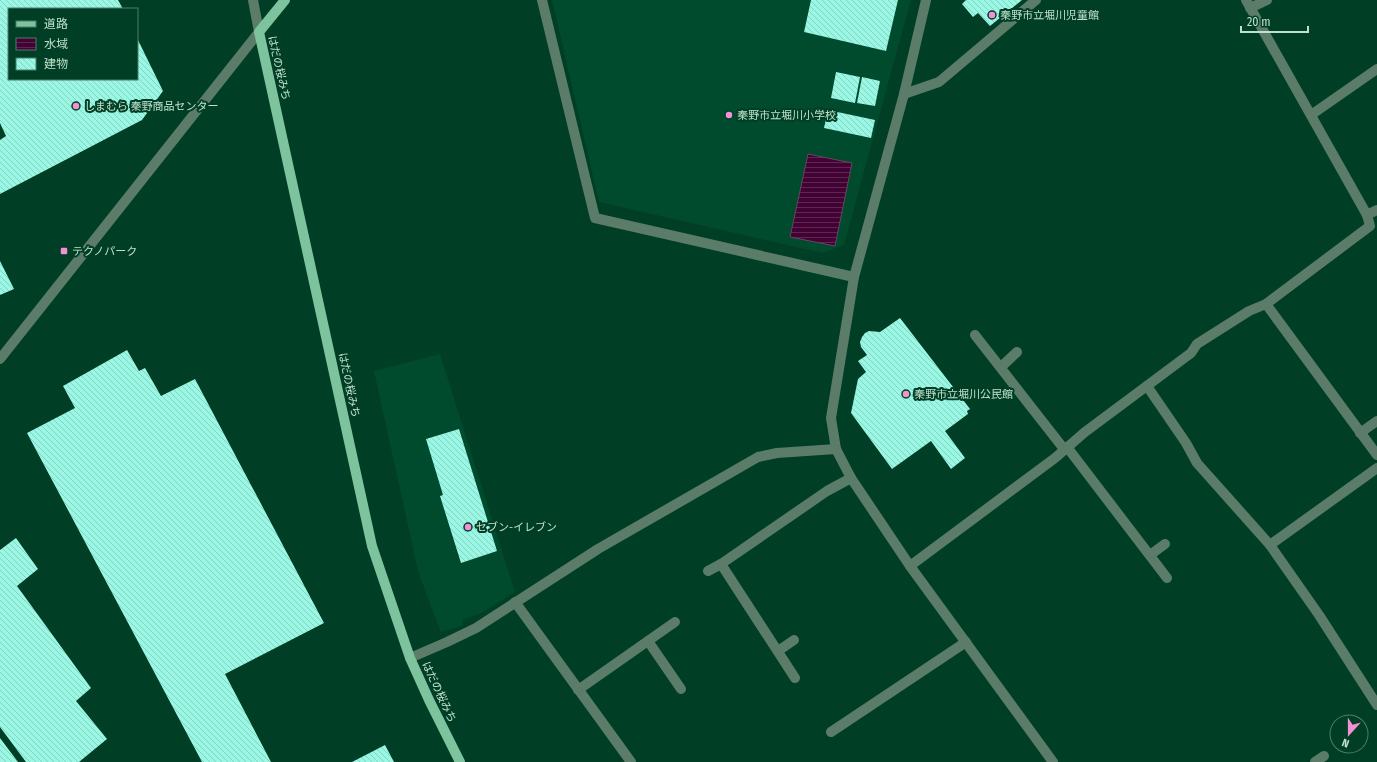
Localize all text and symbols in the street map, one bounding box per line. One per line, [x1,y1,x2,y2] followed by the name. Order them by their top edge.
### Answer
[8,8,138,80] legend
[1241,8,1308,34] scale bar
[1000,9,1099,22] place label: 秦野市立堀川児童館
[987,10,997,20] marker: 秦野市立堀川児童館
[1247,15,1271,29] text: 20 m
[44,17,68,31] text: 道路
[265,34,293,102] street label: はだの桜みち
[44,37,68,51] text: 水域
[44,57,68,71] text: 建物
[84,100,219,113] place label: しまむら 秦野商品センター
[71,101,81,111] marker: しまむら 秦野商品センター
[737,109,836,122] place label: 秦野市立堀川小学校
[724,110,734,120] marker: 秦野市立堀川小学校
[72,245,137,258] place label: テクノパーク
[59,246,69,256] marker: テクノパーク
[336,351,362,419] street label: はだの桜みち
[914,388,1013,401] place label: 秦野市立堀川公民館
[901,389,911,399] marker: 秦野市立堀川公民館
[476,521,557,534] place label: セブン-イレブン
[463,522,473,532] marker: セブン-イレブン
[419,659,459,725] street label: はだの桜みち
[1329,714,1369,754] north arrow
[1340,736,1351,750] text: N

